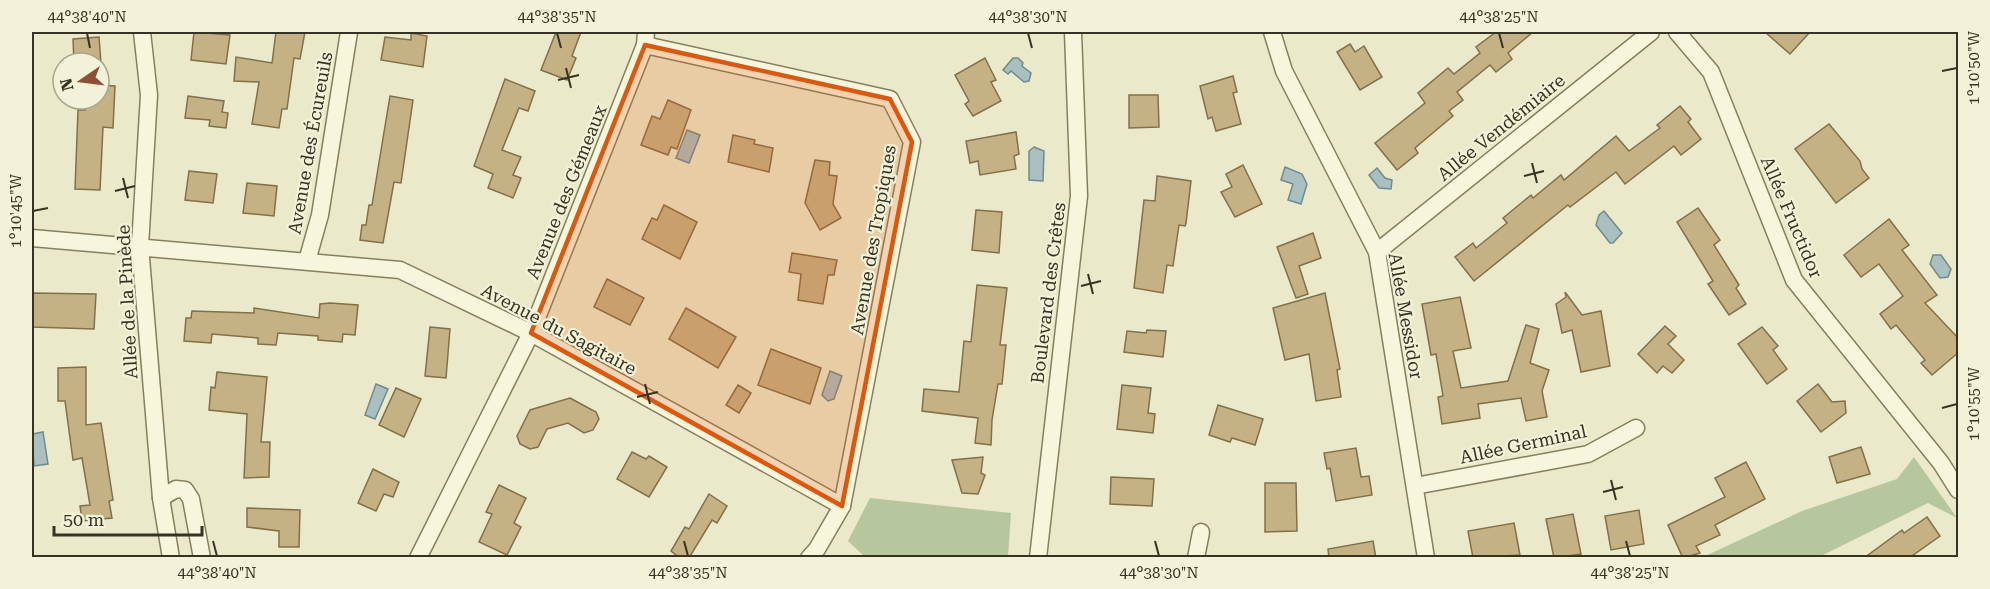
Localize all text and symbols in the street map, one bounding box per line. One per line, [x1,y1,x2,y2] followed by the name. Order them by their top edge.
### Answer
[47,8,127,26] text: 44°38'40"N
[517,8,597,26] text: 44°38'35"N
[988,8,1068,26] text: 44°38'30"N
[1459,8,1539,26] text: 44°38'25"N
[1965,30,1983,105] text: 1°10'50"W
[284,50,336,236] street label: Avenue des Écureuils
[51,51,111,111] north arrow
[1433,69,1569,185] street label: Allée Vendémiaire
[56,76,78,93] text: N
[522,101,611,282] street label: Avenue des Gémeaux
[846,143,900,337] street label: Avenue des Tropiques
[1757,153,1827,281] street label: Allée Fructidor
[7,173,25,248] text: 1°10'45"W
[1026,201,1070,385] street label: Boulevard des Crêtes
[112,224,142,380] street label: Allée de la Pinède
[1385,251,1427,381] street label: Allée Messidor
[478,279,640,379] street label: Avenue du Sagitaire
[1965,366,1983,441] text: 1°10'55"W
[1458,420,1589,468] street label: Allée Germinal
[54,499,202,537] scale bar
[63,509,104,530] text: 50 m
[177,564,257,582] text: 44°38'40"N
[648,564,728,582] text: 44°38'35"N
[1119,564,1199,582] text: 44°38'30"N
[1590,564,1670,582] text: 44°38'25"N

